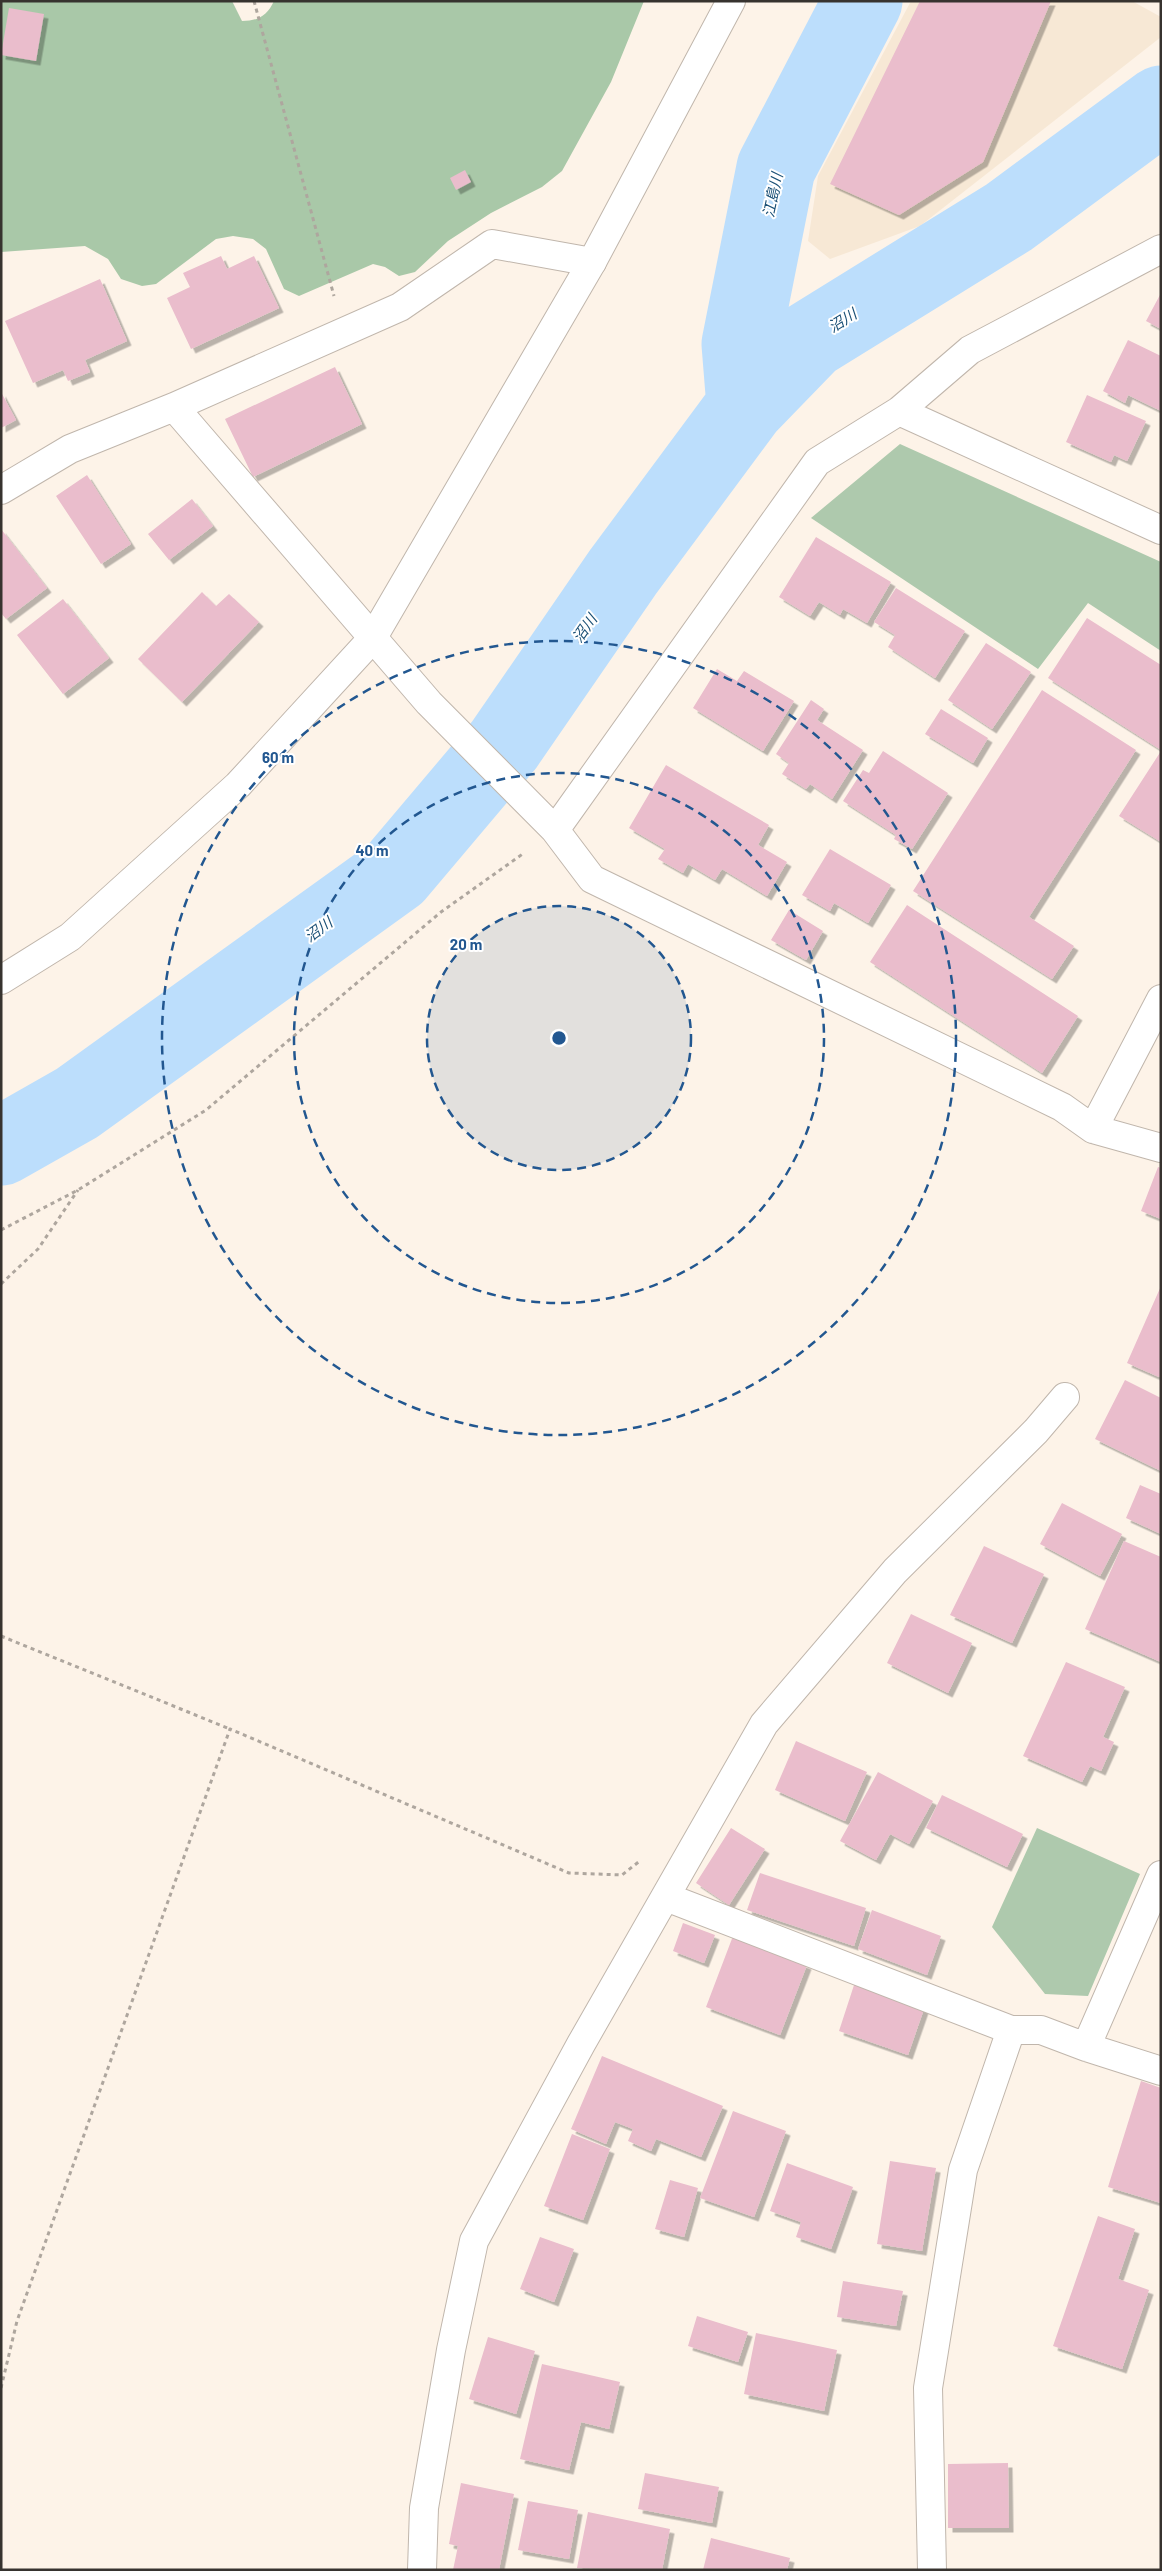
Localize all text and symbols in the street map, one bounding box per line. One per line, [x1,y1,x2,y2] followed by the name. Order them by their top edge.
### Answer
[759,169,786,219] water label: 江島川
[825,303,861,336] water label: 沼川
[568,609,601,645] water label: 沼川
[262,748,294,766] text: 60 m
[355,841,389,859] text: 40 m
[301,912,337,945] water label: 沼川
[450,935,482,953] text: 20 m
[550,1029,568,1047] centre of rings

